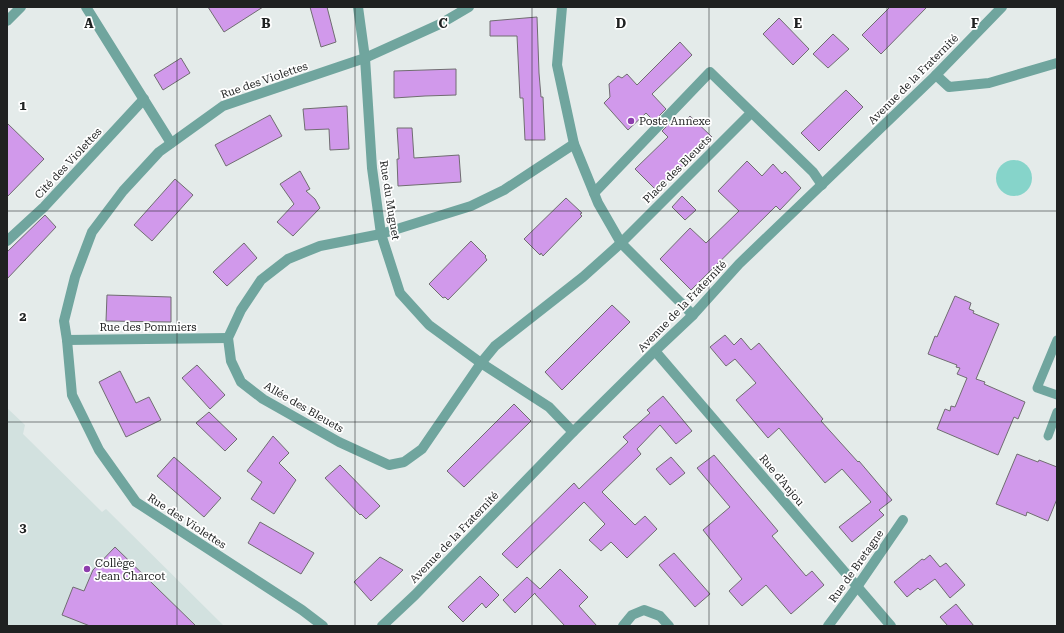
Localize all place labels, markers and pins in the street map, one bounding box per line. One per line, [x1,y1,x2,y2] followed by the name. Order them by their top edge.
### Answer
[639,115,711,128] place label: Poste Annexe
[626,116,636,126] marker: Poste Annexe
[95,557,165,583] place label: Collège Jean Charcot
[82,564,92,574] marker: Collège Jean Charcot

